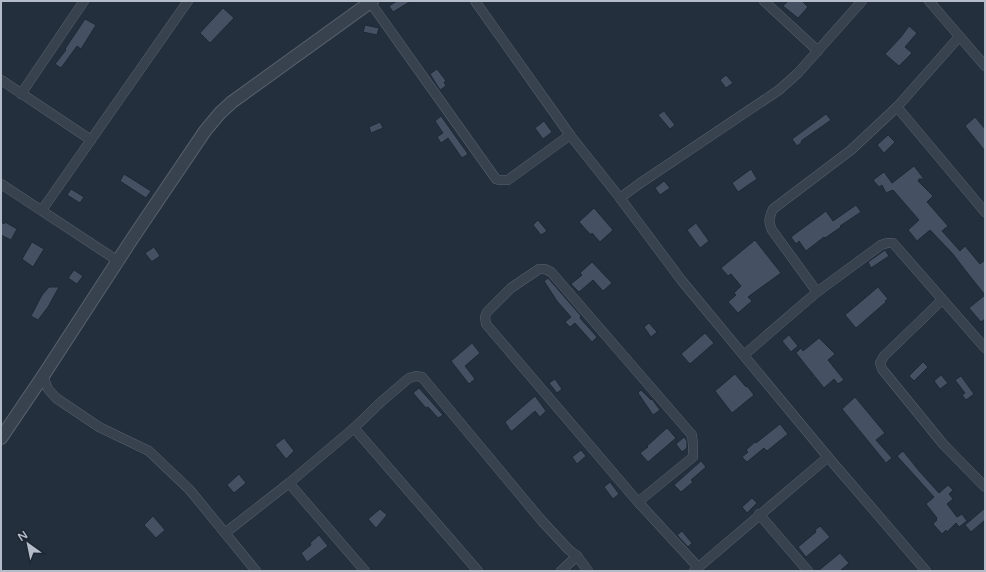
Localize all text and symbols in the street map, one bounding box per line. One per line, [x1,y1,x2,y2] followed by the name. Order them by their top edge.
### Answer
[8,524,48,564] north arrow
[16,528,30,544] text: N

